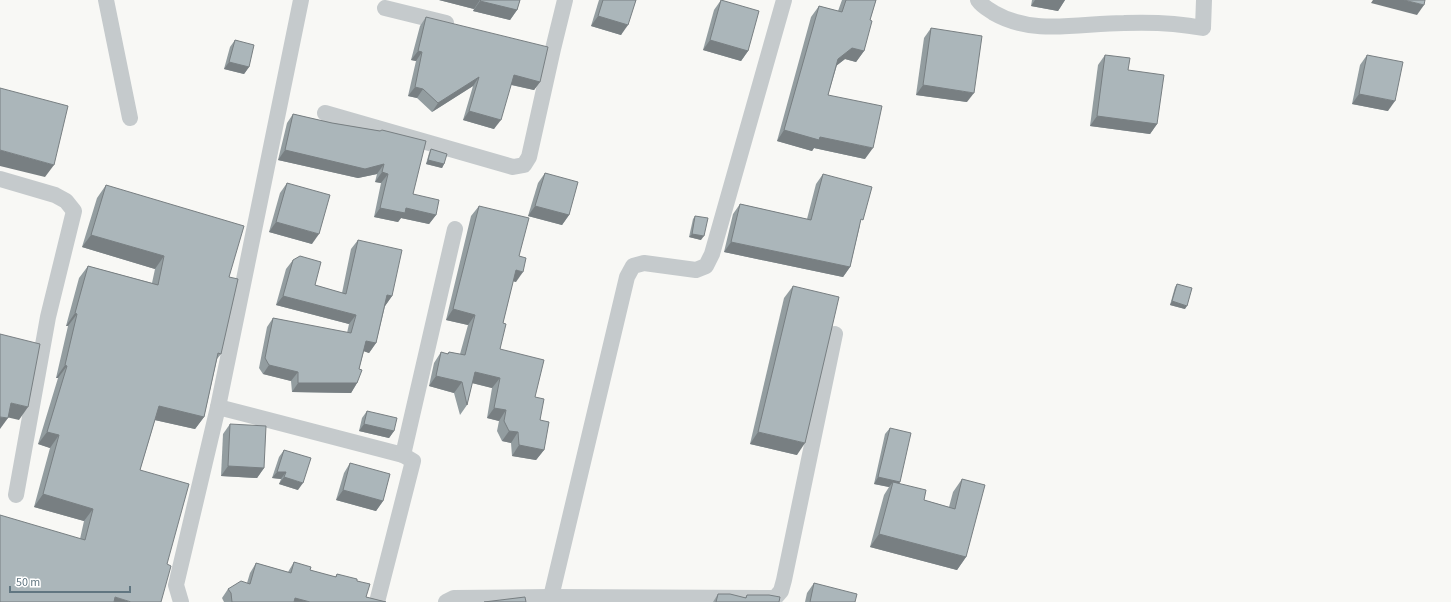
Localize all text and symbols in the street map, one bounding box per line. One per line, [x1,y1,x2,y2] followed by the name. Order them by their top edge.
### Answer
[10,568,130,594] scale bar
[16,574,40,591] text: 50 m

